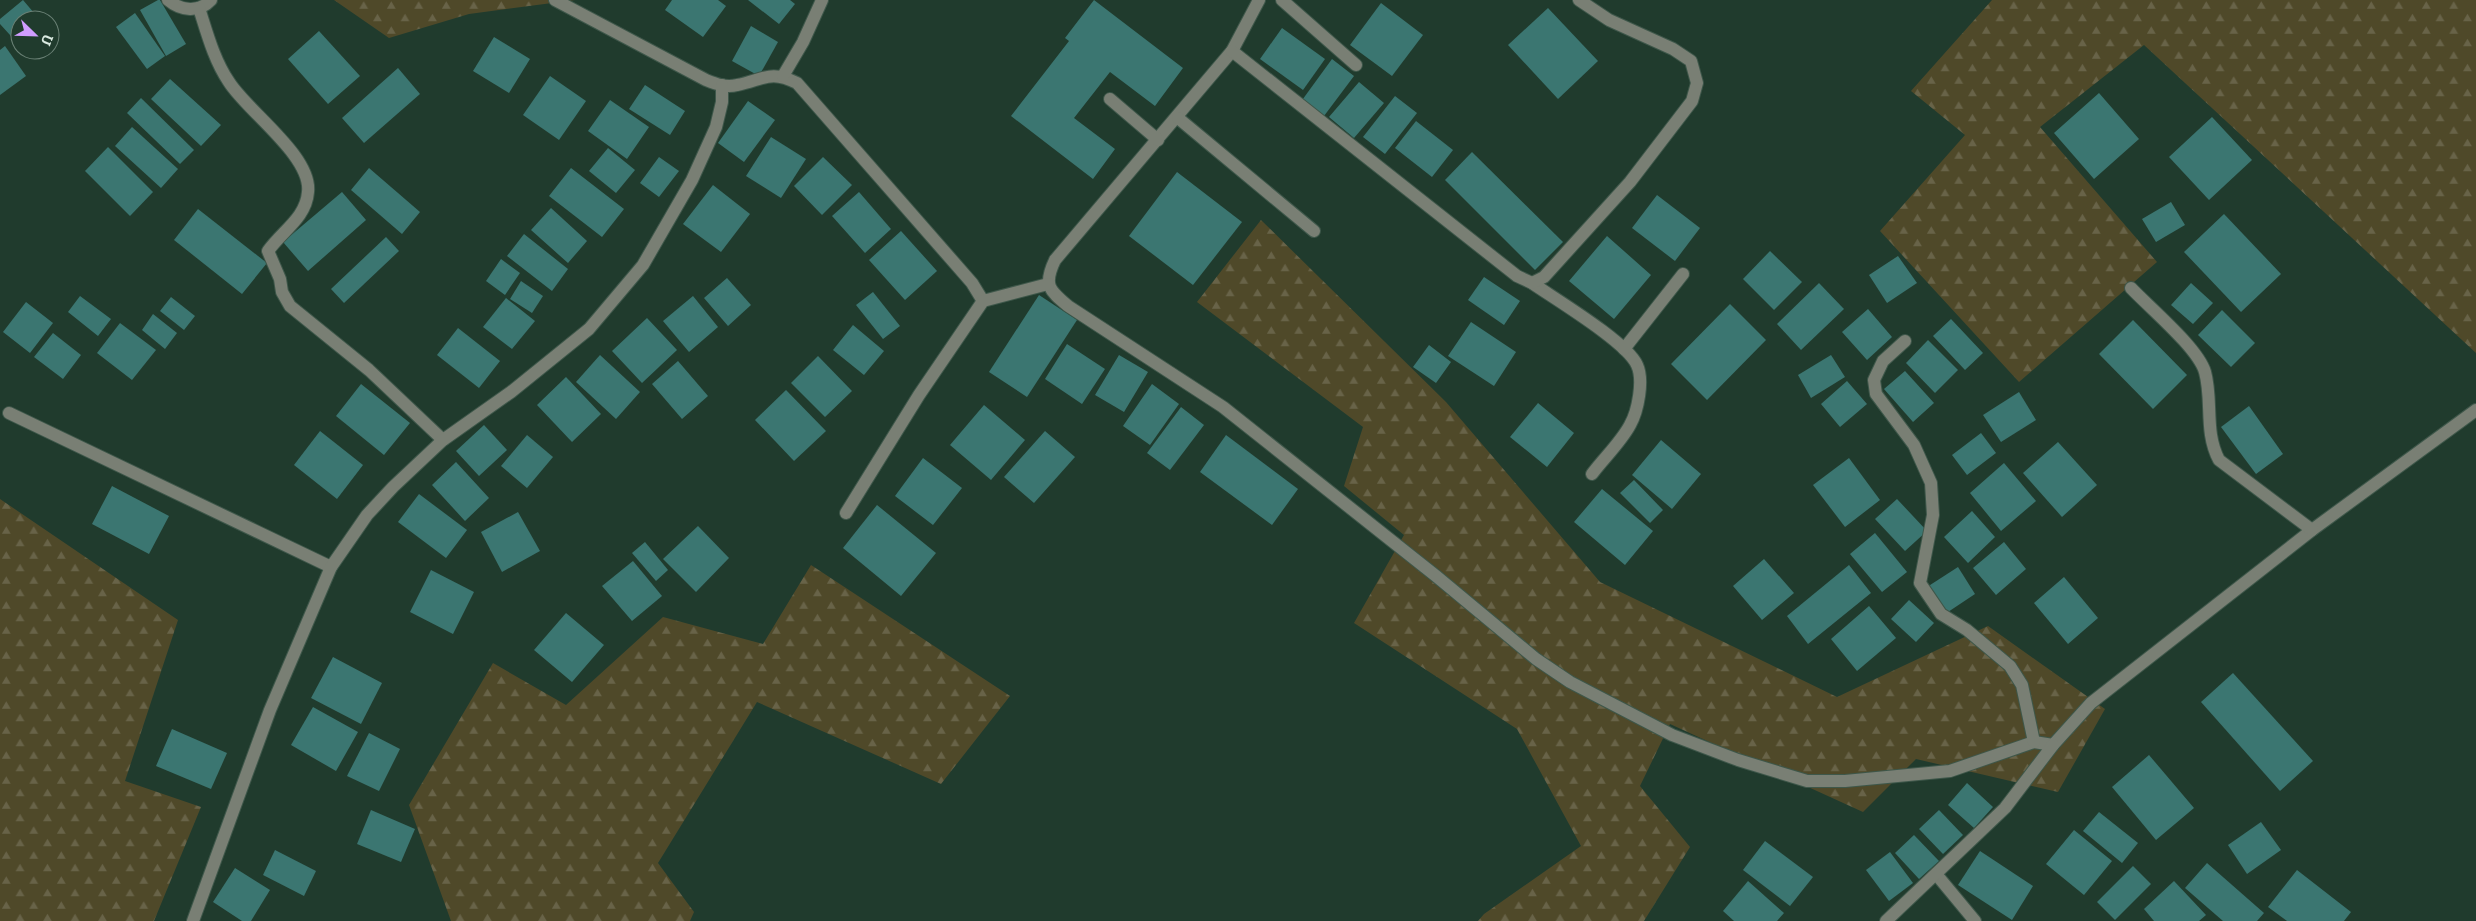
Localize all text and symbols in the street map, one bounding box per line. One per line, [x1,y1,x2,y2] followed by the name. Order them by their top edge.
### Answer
[10,10,60,60] north arrow
[36,32,56,49] text: U

